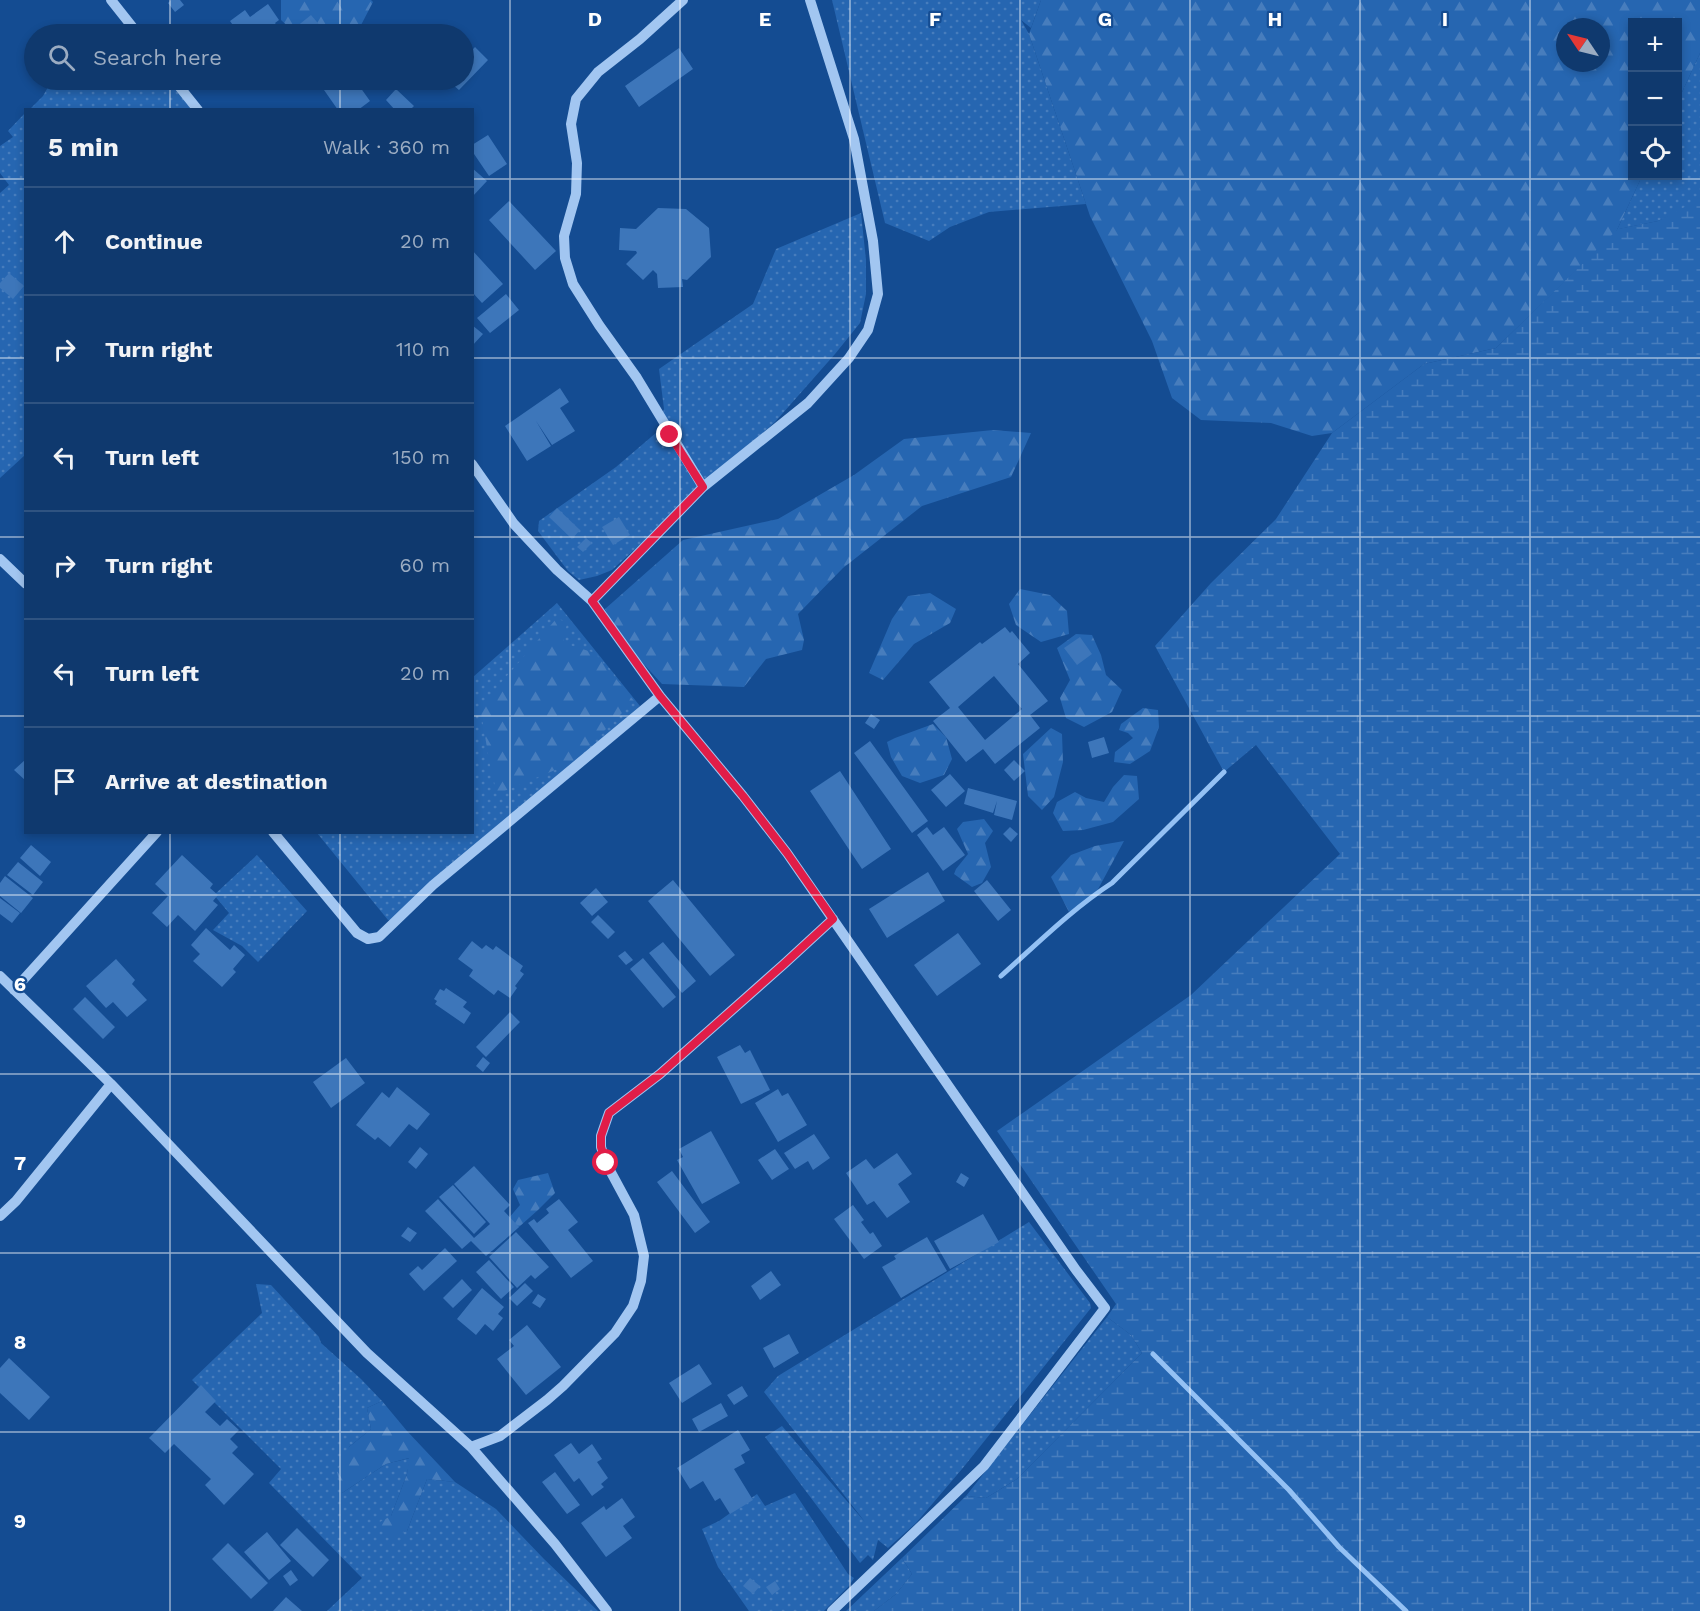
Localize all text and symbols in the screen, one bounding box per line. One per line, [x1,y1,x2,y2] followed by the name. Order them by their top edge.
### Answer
[588,7,602,31] text: D
[759,7,771,31] text: E
[929,7,941,31] text: F
[1098,7,1112,31] text: G
[1268,7,1282,31] text: H
[1442,7,1448,31] text: I
[1556,18,1610,72] north arrow
[1628,18,1682,180] map controls
[1628,18,1682,72] button: +
[24,24,474,90] search box
[45,41,78,74] icon: search
[93,45,222,70] text: Search here
[1628,72,1682,126] button: −
[1628,126,1682,180] button: locate
[48,132,119,162] text: 5 min
[323,135,450,159] text: Walk · 360 m
[48,225,81,258] icon: ahead
[105,229,203,254] text: Continue
[400,229,450,253] text: 20 m
[48,333,81,366] icon: right
[105,337,212,362] text: Turn right
[396,337,450,361] text: 110 m
[656,421,682,447] route end
[48,441,81,474] icon: left
[105,445,199,470] text: Turn left
[392,445,450,469] text: 150 m
[48,549,81,582] icon: right
[105,553,212,578] text: Turn right
[400,553,450,577] text: 60 m
[48,657,81,690] icon: left
[105,661,199,686] text: Turn left
[400,661,450,685] text: 20 m
[48,765,81,798] icon: arrive
[105,769,328,794] text: Arrive at destination
[14,972,26,996] text: 6
[592,1149,618,1175] route start
[14,1151,26,1175] text: 7
[14,1330,26,1354] text: 8
[14,1509,26,1533] text: 9

